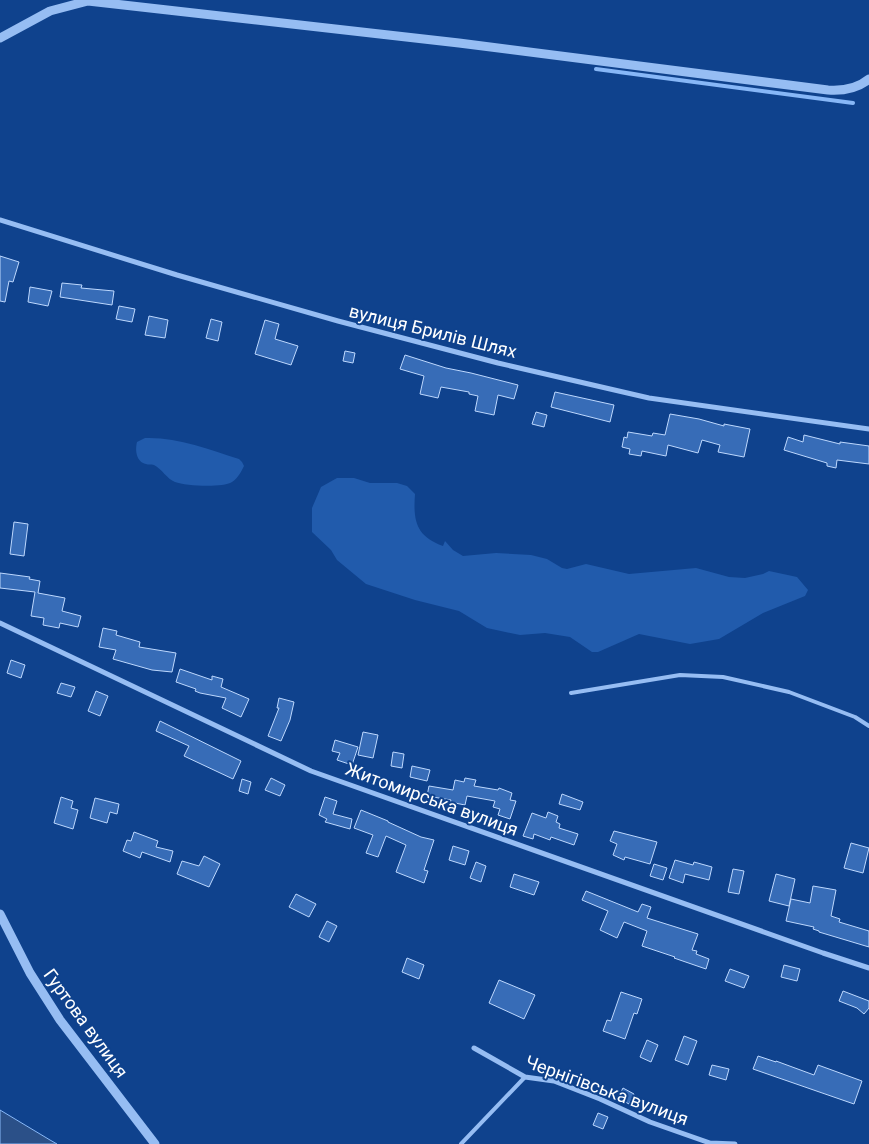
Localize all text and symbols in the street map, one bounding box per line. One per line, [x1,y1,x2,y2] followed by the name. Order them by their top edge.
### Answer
[347,300,519,362] street label: вулиця Брилів Шлях
[343,758,521,840] street label: Житомирська вулиця
[39,964,133,1082] street label: Гуртова вулиця
[523,1051,691,1129] street label: Чернігівська вулиця

